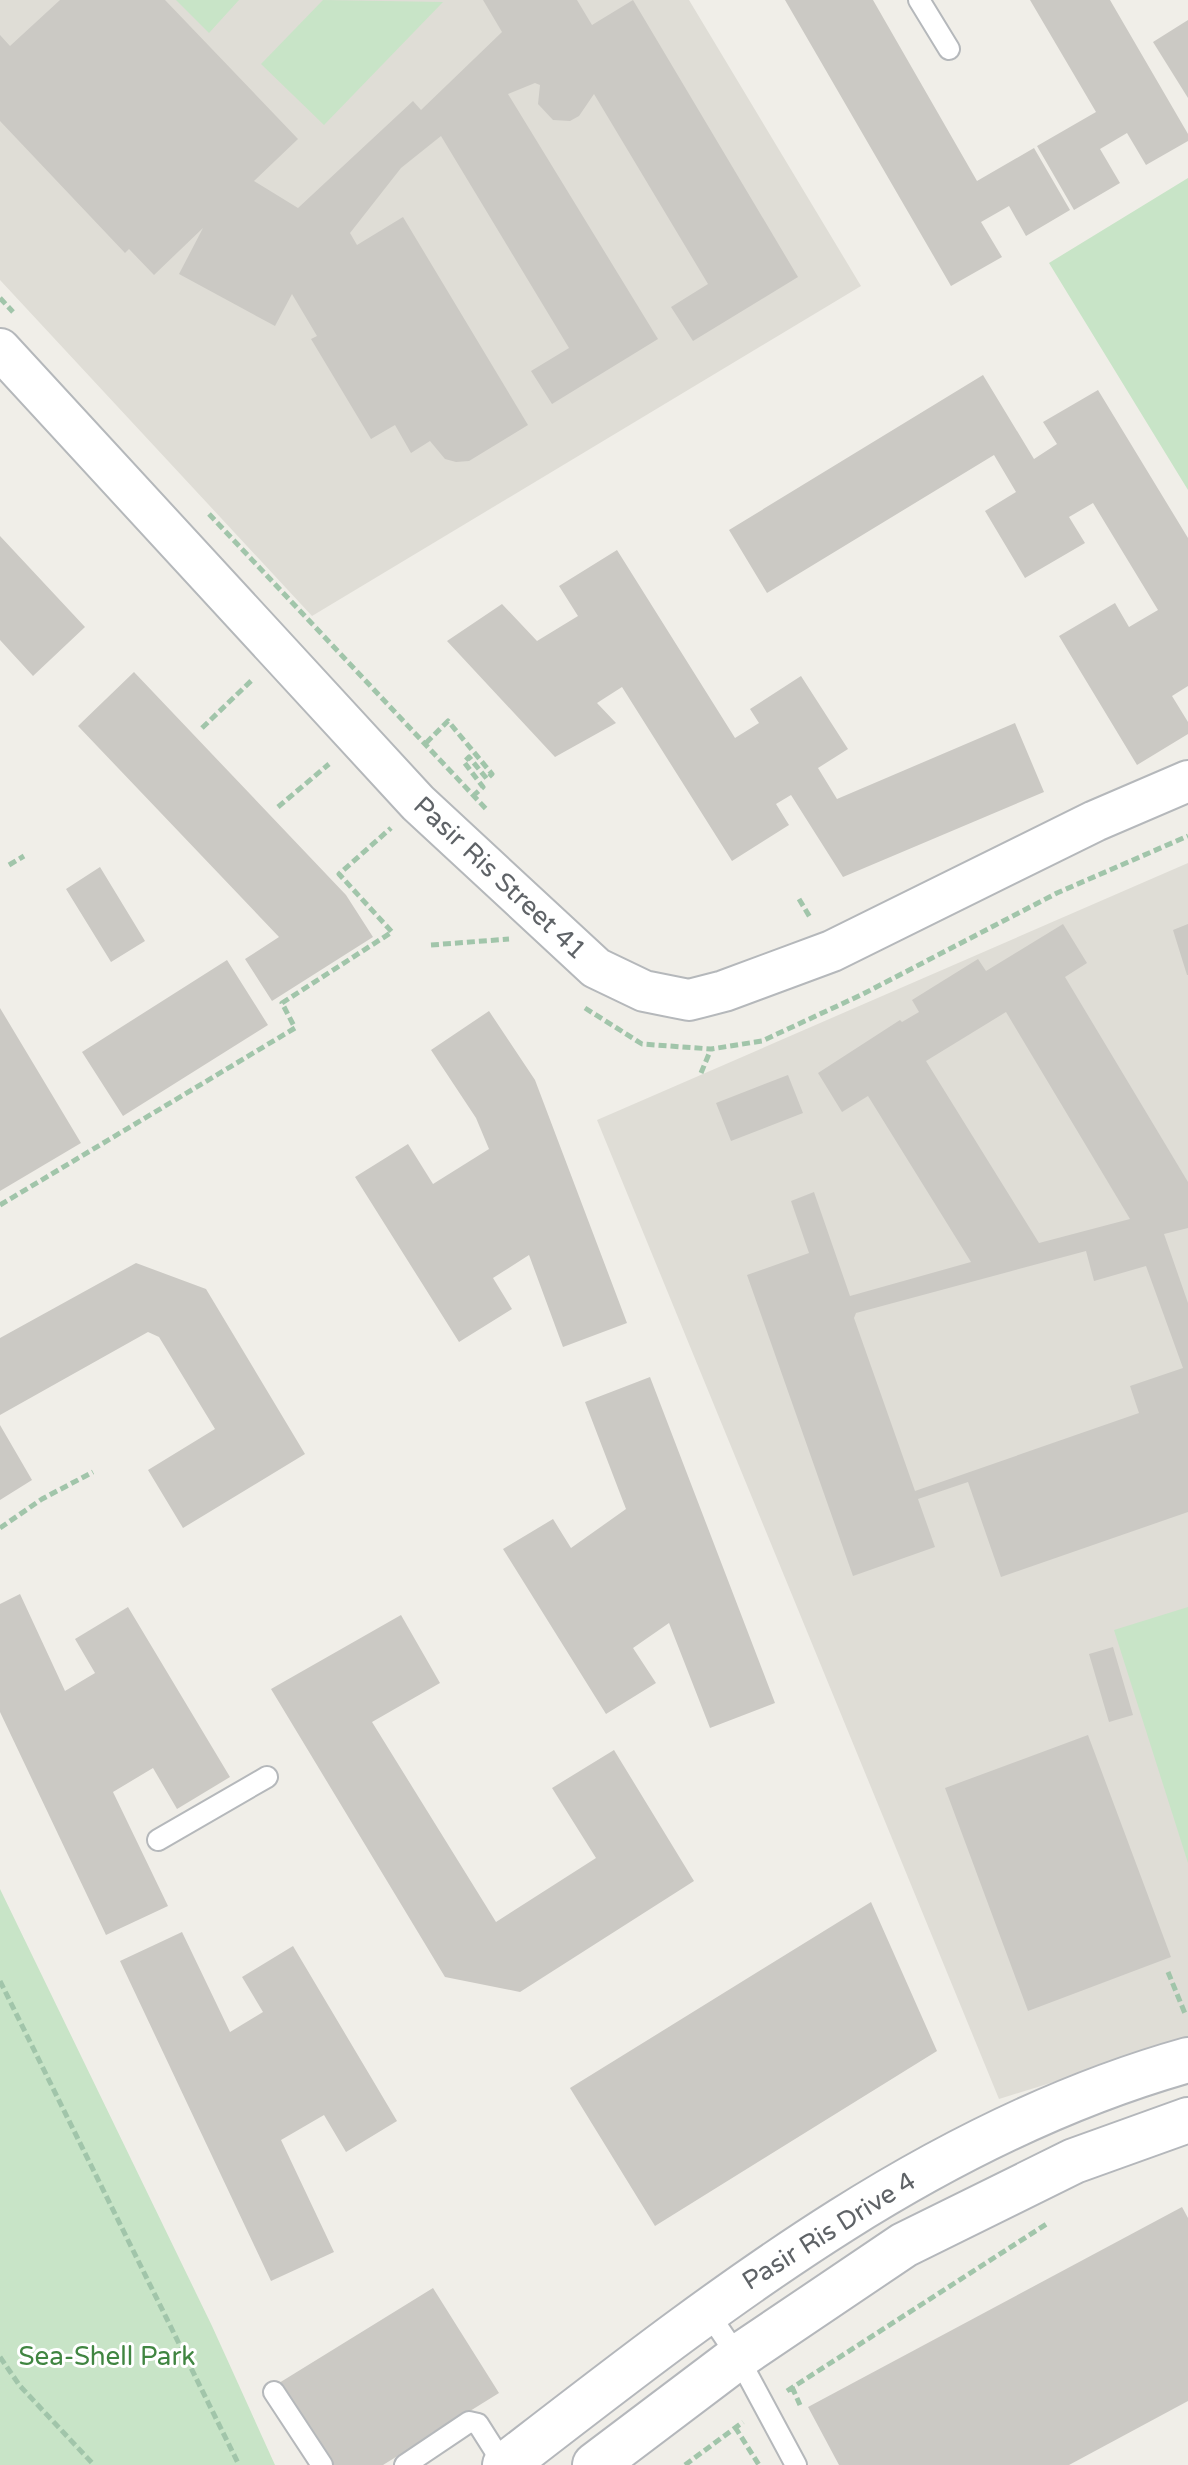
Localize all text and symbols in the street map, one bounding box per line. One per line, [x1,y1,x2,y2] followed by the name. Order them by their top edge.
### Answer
[407,790,593,966] street label: Pasir Ris Street 41
[737,2165,921,2297] street label: Pasir Ris Drive 4
[18,2341,196,2372] park label: Sea-Shell Park

